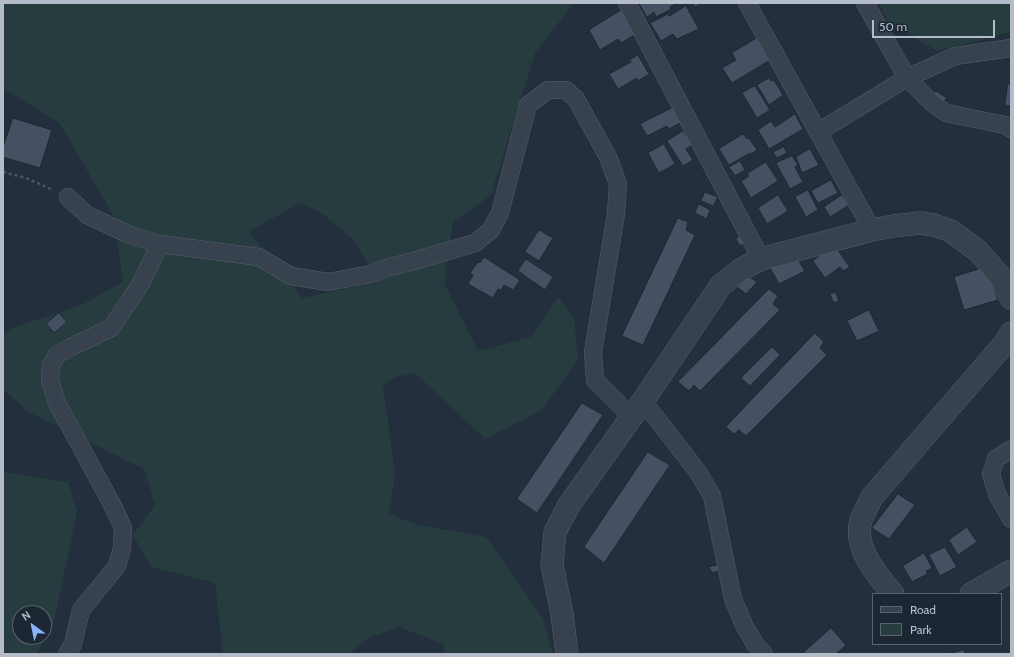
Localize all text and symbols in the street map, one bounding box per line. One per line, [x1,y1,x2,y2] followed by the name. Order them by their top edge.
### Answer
[874,12,997,38] scale bar
[879,19,907,34] text: 50 m
[872,593,1002,645] legend
[910,602,936,617] text: Road
[12,605,52,645] north arrow
[19,608,33,624] text: N
[910,622,932,637] text: Park

